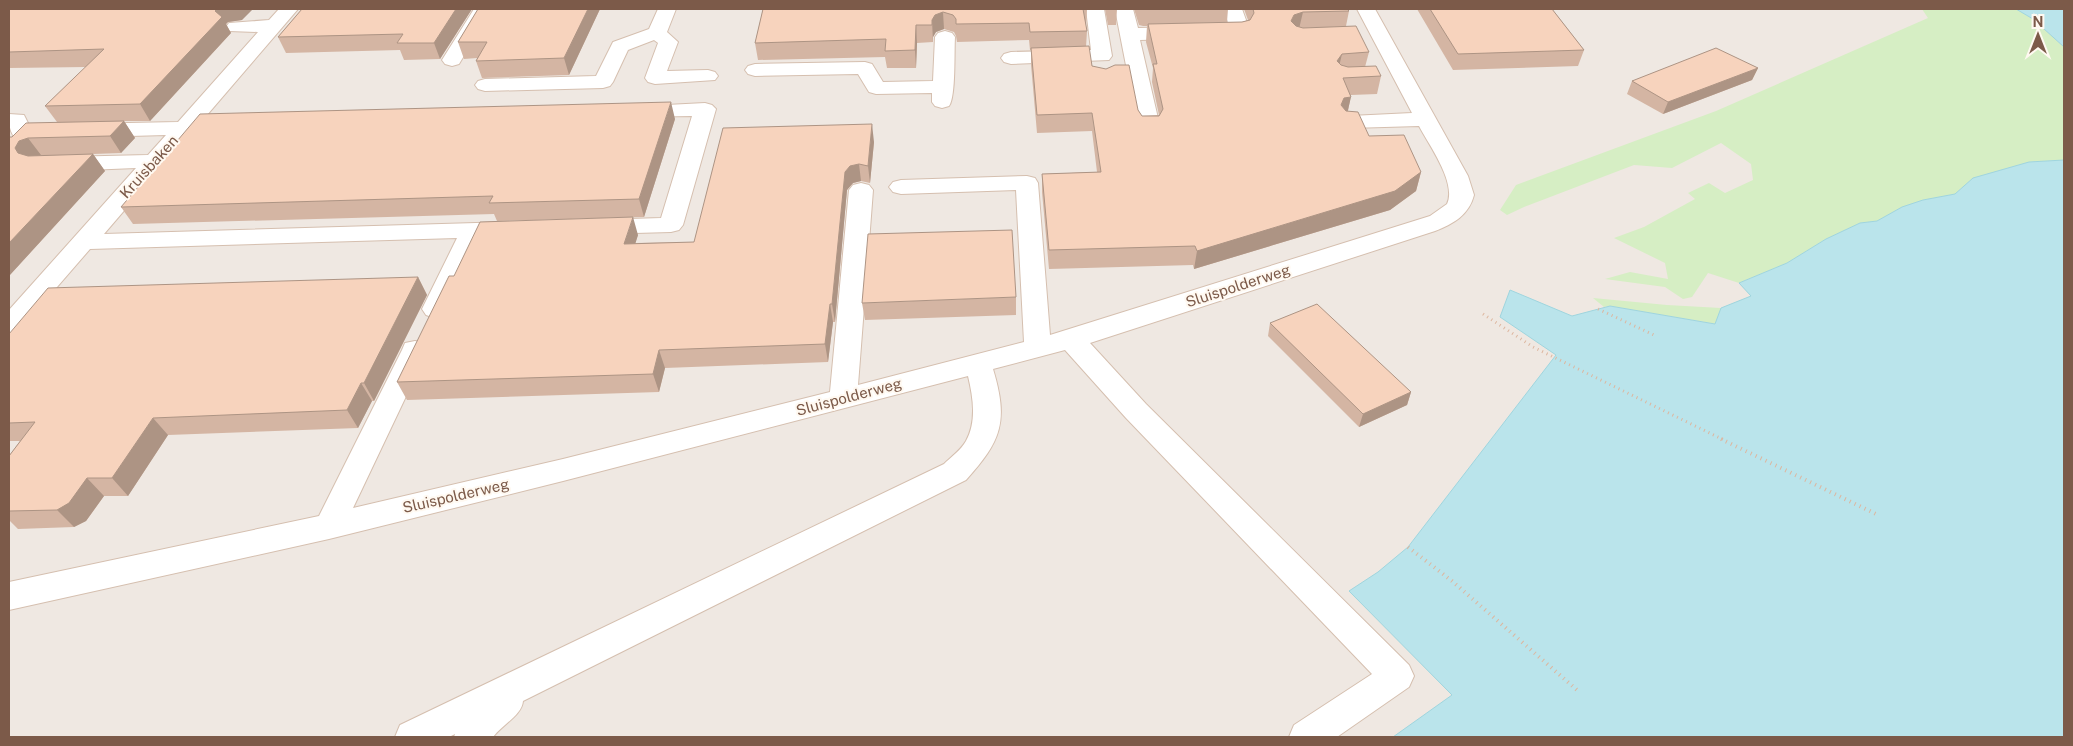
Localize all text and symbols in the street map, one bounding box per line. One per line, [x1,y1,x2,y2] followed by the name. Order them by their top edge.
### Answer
[2013,10,2063,60] north arrow
[2033,14,2043,30] text: N
[116,132,181,202] street label: Kruisbaken
[1183,261,1292,310] street label: Sluispolderweg
[794,374,904,419] street label: Sluispolderweg
[401,475,511,516] street label: Sluispolderweg

